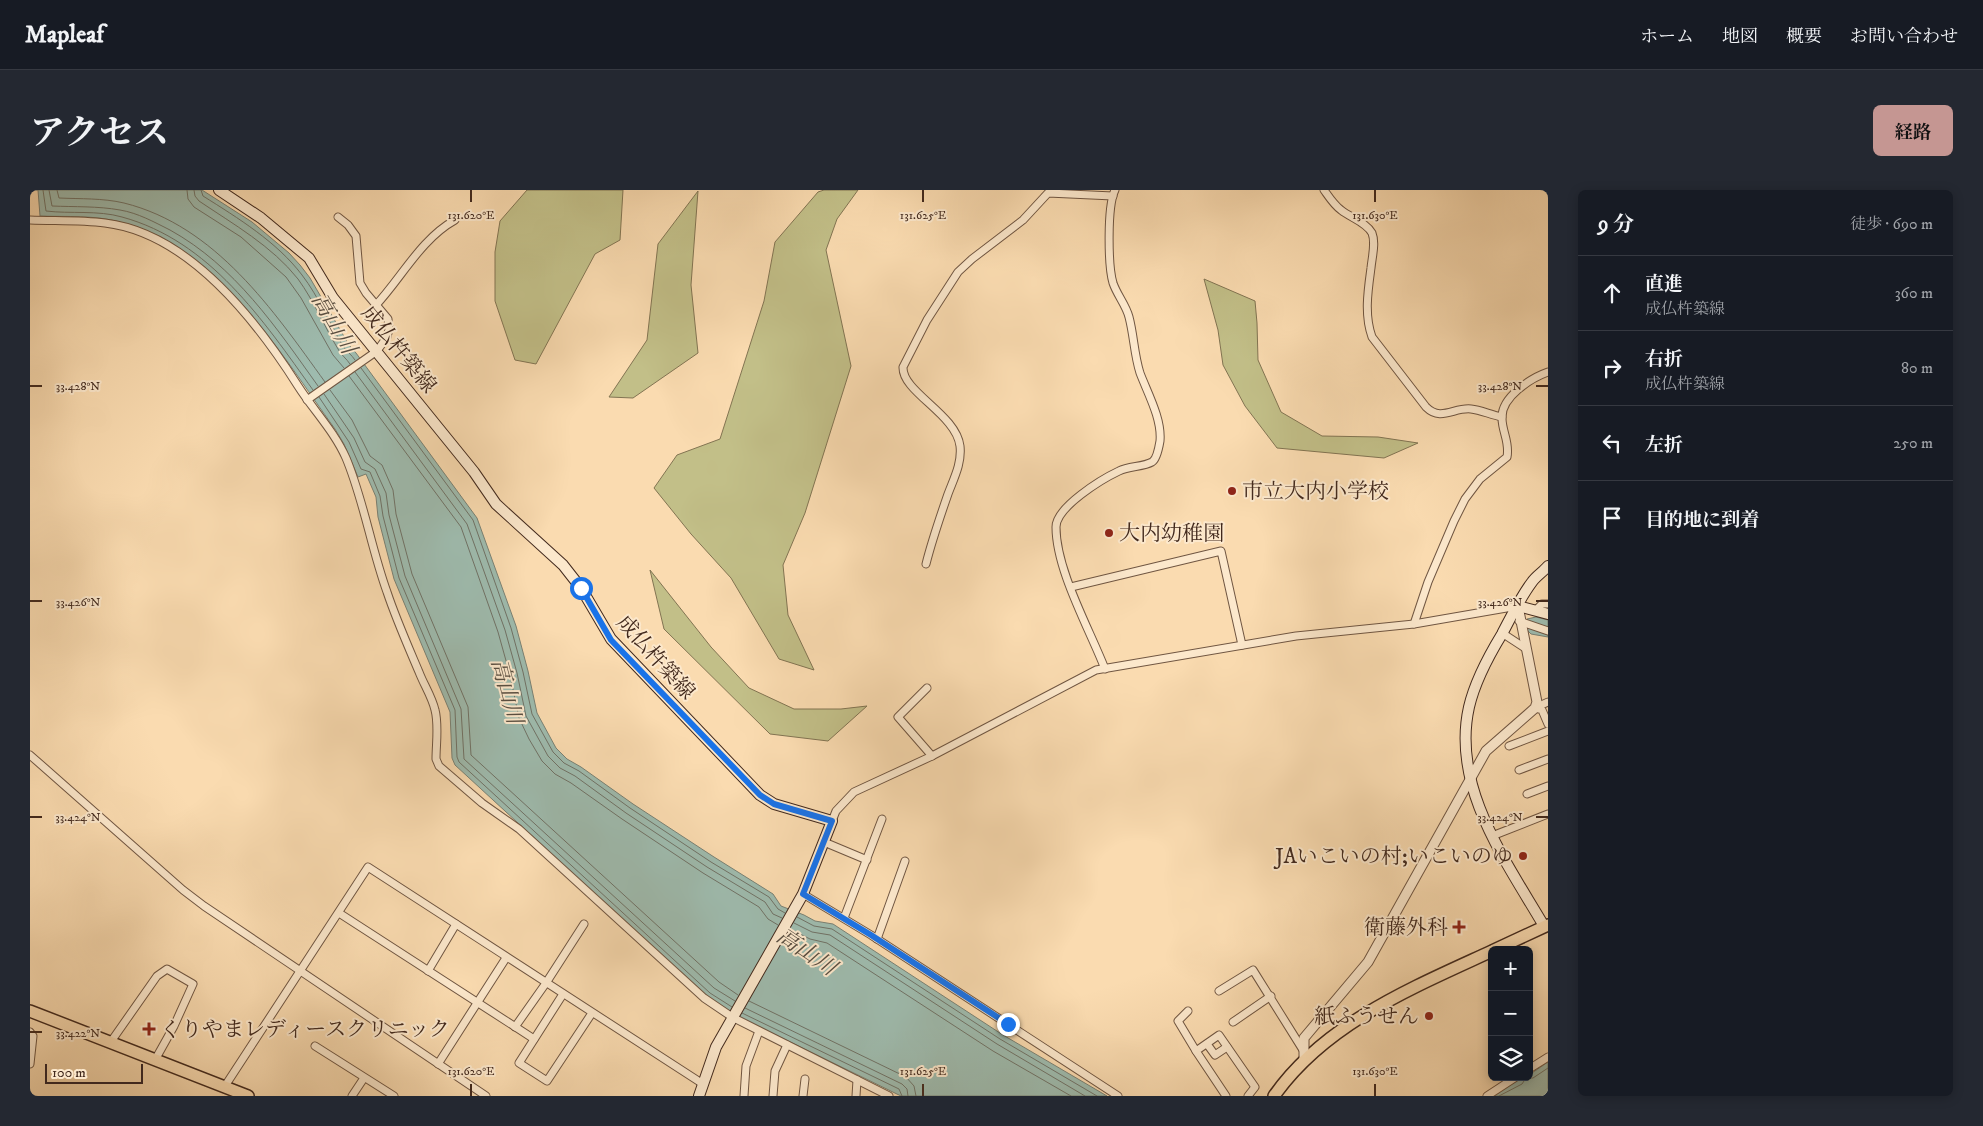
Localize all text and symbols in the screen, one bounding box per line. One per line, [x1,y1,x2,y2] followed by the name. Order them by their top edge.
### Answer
[25,20,104,50] text: Mapleaf
[1640,26,1694,48] text: ホーム
[1722,26,1758,48] text: 地図
[1786,26,1822,48] text: 概要
[1850,26,1958,48] text: お問い合わせ
[1873,105,1953,156] button: 経路
[30,112,169,156] text: アクセス
[447,208,495,223] text: 131.620°E
[900,208,947,223] text: 131.625°E
[1352,208,1398,223] text: 131.630°E
[1598,212,1634,238] text: 9 分
[1850,214,1933,234] text: 徒歩 · 690 m
[1645,273,1683,296] text: 直進
[1598,279,1626,307] icon: ahead
[1895,283,1933,303] text: 360 m
[306,288,363,361] water label: 高山川
[1645,299,1725,319] text: 成仏杵築線
[355,301,441,399] street label: 成仏杵築線
[1645,348,1683,371] text: 右折
[1598,354,1626,382] icon: right
[1901,358,1933,378] text: 80 m
[1645,374,1725,394] text: 成仏杵築線
[56,379,100,394] text: 33.428°N
[1478,379,1522,394] text: 33.428°N
[1598,429,1626,457] icon: left
[1893,433,1933,453] text: 250 m
[1645,434,1683,457] text: 左折
[1242,479,1389,505] place label: 市立大内小学校
[1226,485,1238,497] marker: 市立大内小学校
[1598,504,1626,532] icon: arrive
[1645,509,1759,532] text: 目的地に到着
[1119,521,1224,547] place label: 大内幼稚園
[1103,527,1115,539] marker: 大内幼稚園
[570,577,593,600] route start
[56,595,100,610] text: 33.426°N
[1478,595,1522,610] text: 33.426°N
[610,610,700,705] street label: 成仏杵築線
[485,656,529,729] water label: 高山川
[55,810,101,825] text: 33.424°N
[1477,810,1523,825] text: 33.424°N
[1273,844,1513,870] place label: JAいこいの村;いこいのゆ
[1517,850,1529,862] marker: JAいこいの村;いこいのゆ
[1364,915,1448,941] place label: 衛藤外科
[1452,920,1466,934] marker: 衛藤外科
[771,923,843,983] water label: 高山川
[1488,946,1533,1081] map controls
[1488,946,1533,991] button: +
[1488,991,1533,1036] button: −
[1314,1004,1419,1030] place label: 紙ふうせん
[1423,1010,1435,1022] marker: 紙ふうせん
[997,1013,1020,1036] route end
[160,1017,450,1043] place label: くりやまレディースクリニック
[142,1022,156,1036] marker: くりやまレディースクリニック
[56,1026,100,1041] text: 33.422°N
[1488,1036,1533,1081] button: layers
[45,1061,142,1084] scale bar
[52,1064,86,1082] text: 100 m
[447,1064,495,1079] text: 131.620°E
[900,1064,947,1079] text: 131.625°E
[1352,1064,1398,1079] text: 131.630°E

